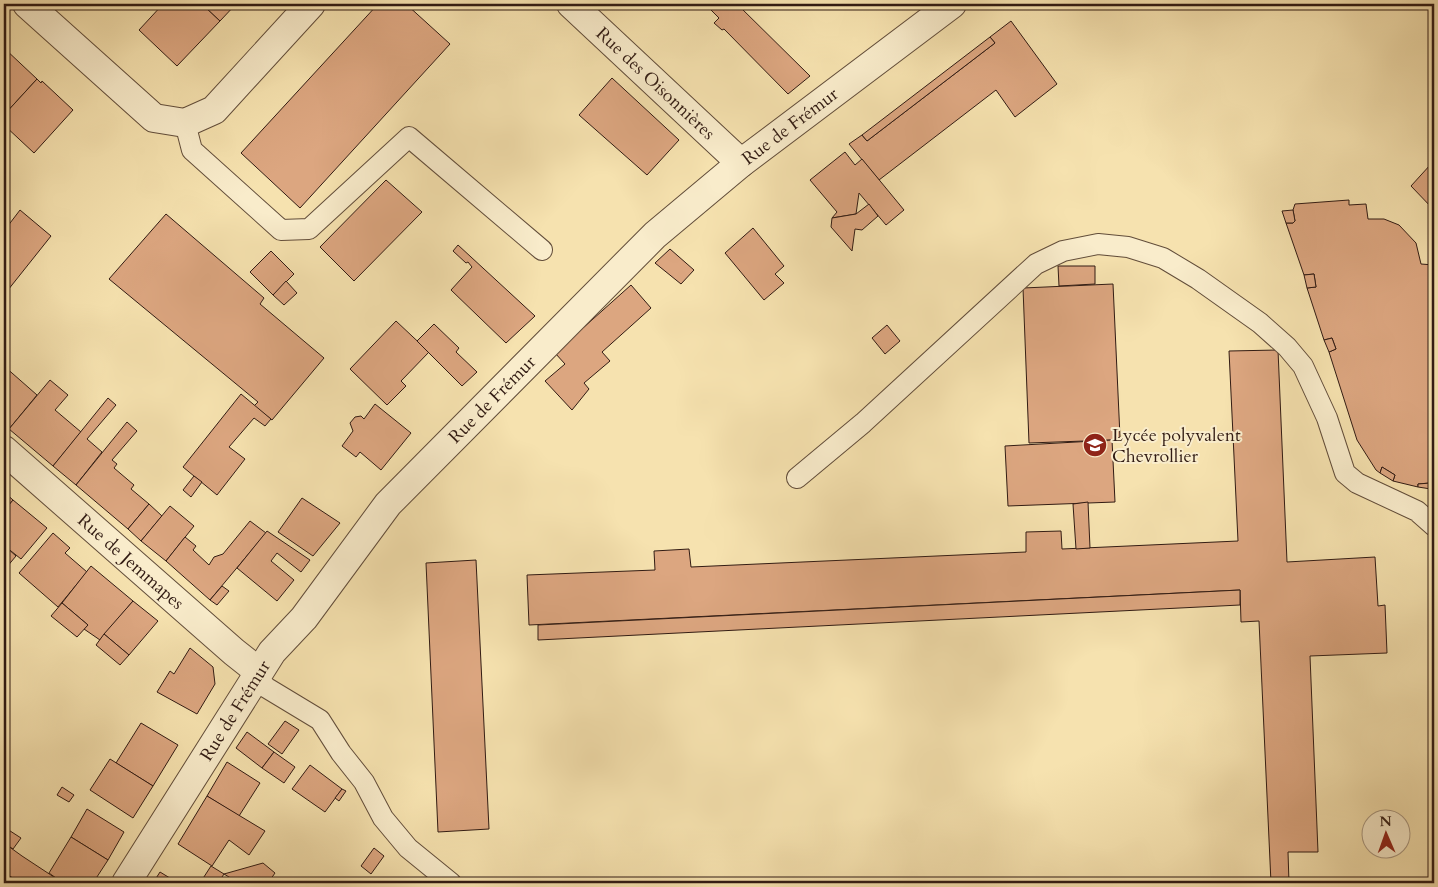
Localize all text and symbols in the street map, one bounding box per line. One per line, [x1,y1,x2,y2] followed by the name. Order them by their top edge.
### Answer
[590,22,721,146] street label: Rue des Oisonnières
[737,82,844,171] street label: Rue de Frémur
[443,350,542,449] street label: Rue de Frémur
[1112,423,1241,469] place label: Lycée polyvalent Chevrollier
[1082,432,1108,458] school or university icon: Lycée polyvalent Chevrollier
[72,508,189,616] street label: Rue de Jemmapes
[194,655,277,766] street label: Rue de Frémur
[1360,810,1410,860] north arrow
[1379,812,1392,831] text: N

